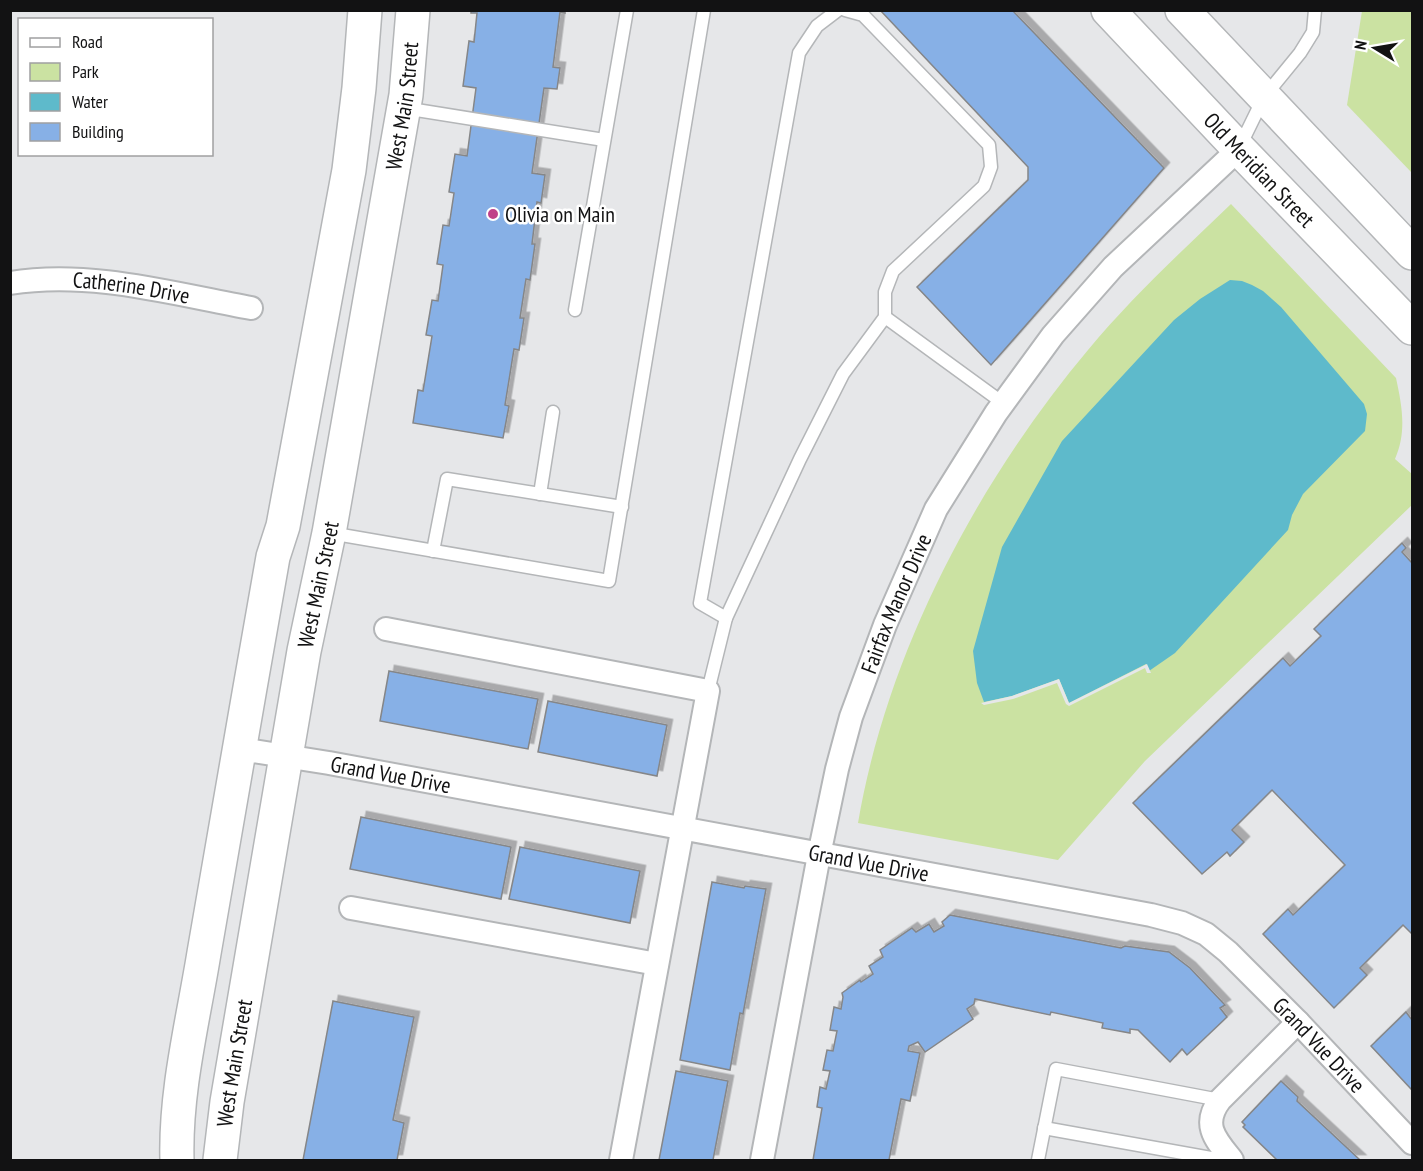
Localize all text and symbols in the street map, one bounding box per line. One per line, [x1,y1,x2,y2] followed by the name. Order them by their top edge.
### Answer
[18,18,213,156] legend
[1345,18,1405,78] north arrow
[72,30,103,53] text: Road
[1350,39,1371,51] text: N
[379,41,424,172] street label: West Main Street
[72,60,99,83] text: Park
[72,90,108,113] text: Water
[1198,107,1321,233] street label: Old Meridian Street
[72,120,124,143] text: Building
[505,200,615,228] place label: Olivia on Main
[486,207,500,221] marker: Olivia on Main
[72,266,192,310] street label: Catherine Drive
[291,519,345,650] street label: West Main Street
[854,529,937,677] street label: Fairfax Manor Drive
[328,750,453,799] street label: Grand Vue Drive
[806,838,931,888] street label: Grand Vue Drive
[1267,991,1371,1099] street label: Grand Vue Drive
[210,997,258,1128] street label: West Main Street

